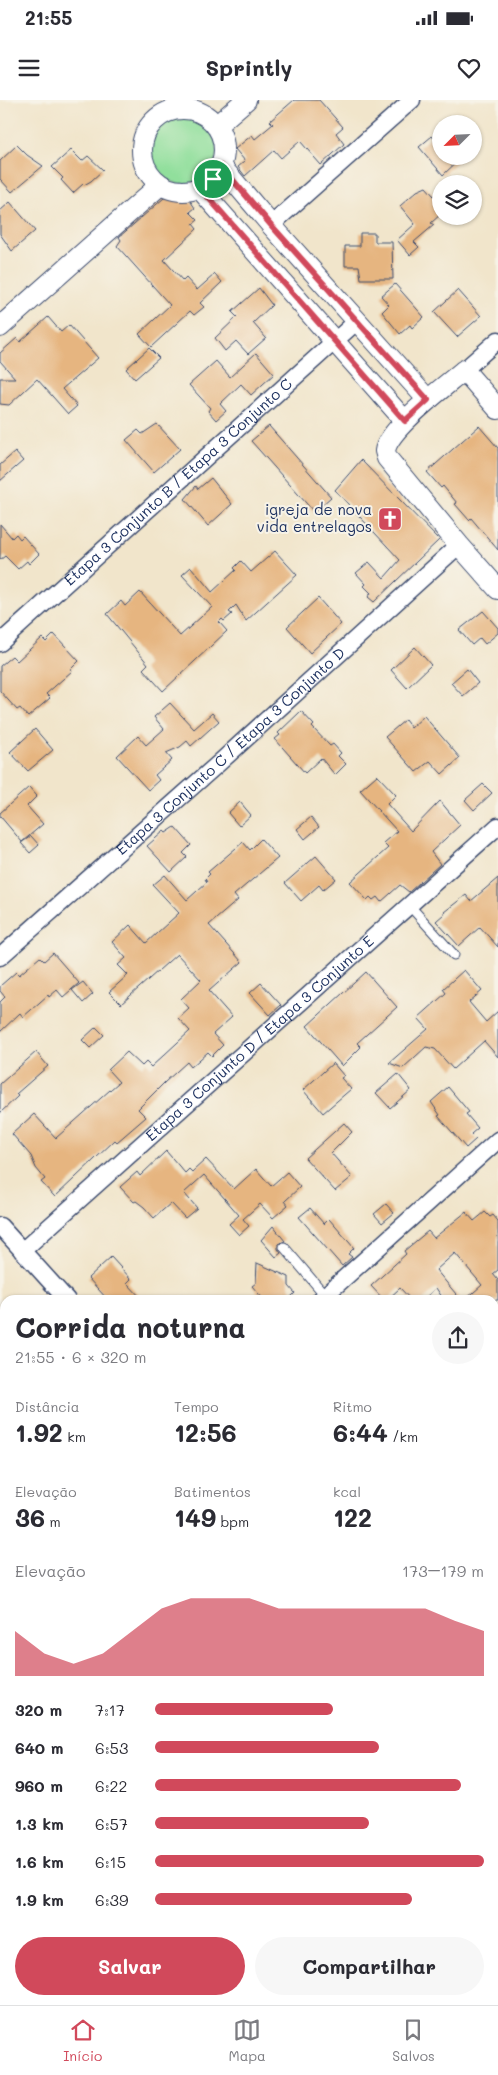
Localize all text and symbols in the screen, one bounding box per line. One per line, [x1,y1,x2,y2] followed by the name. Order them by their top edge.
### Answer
[25,5,72,30] text: 21:55
[206,53,292,82] text: Sprintly
[15,54,43,82] icon: menu
[455,54,483,82] icon: heart
[432,115,482,165] north arrow
[432,115,482,225] map controls
[192,158,234,200] pin
[199,165,227,193] icon: arrive
[432,175,482,225] button: layers
[59,373,296,590] street label: Etapa 3 Conjunto B / Etapa 3 Conjunto C
[257,499,372,536] place label: igreja de nova vida entrelagos
[377,506,403,532] church icon: igreja de nova vida entrelagos
[111,642,349,859] street label: Etapa 3 Conjunto C / Etapa 3 Conjunto D
[141,930,378,1145] street label: Etapa 3 Conjunto D / Etapa 3 Conjunto E
[15,1309,246,1345] text: Corrida noturna
[432,1312,484,1364] button: share
[15,1346,146,1367] text: 21:55 · 6 × 320 m
[15,1397,80,1416] text: Distância
[174,1397,219,1416] text: Tempo
[333,1397,372,1416] text: Ritmo
[15,1416,63,1448] text: 1.92
[174,1416,237,1448] text: 12:56
[333,1416,388,1448] text: 6:44
[63,1427,86,1446] text: km
[388,1427,418,1446] text: /km
[15,1482,77,1501] text: Elevação
[174,1482,251,1501] text: Batimentos
[333,1482,361,1501] text: kcal
[15,1501,45,1533] text: 36
[174,1501,216,1533] text: 149
[333,1501,372,1533] text: 122
[45,1512,61,1531] text: m
[216,1512,249,1531] text: bpm
[15,1560,85,1581] text: Elevação
[402,1560,484,1581] text: 173–179 m
[15,1699,62,1720] text: 320 m
[95,1699,125,1720] text: 7:17
[15,1737,64,1758] text: 640 m
[95,1737,128,1758] text: 6:53
[15,1775,63,1796] text: 960 m
[95,1775,127,1796] text: 6:22
[15,1813,64,1834] text: 1.3 km
[95,1813,128,1834] text: 6:57
[15,1851,64,1872] text: 1.6 km
[95,1851,126,1872] text: 6:15
[15,1889,64,1910] text: 1.9 km
[95,1889,128,1910] text: 6:39
[15,1937,245,1995] button: Salvar
[255,1937,484,1995] button: Compartilhar
[63,2016,102,2065] tab: Início
[229,2016,266,2065] tab: Mapa
[392,2016,435,2065] tab: Salvos

